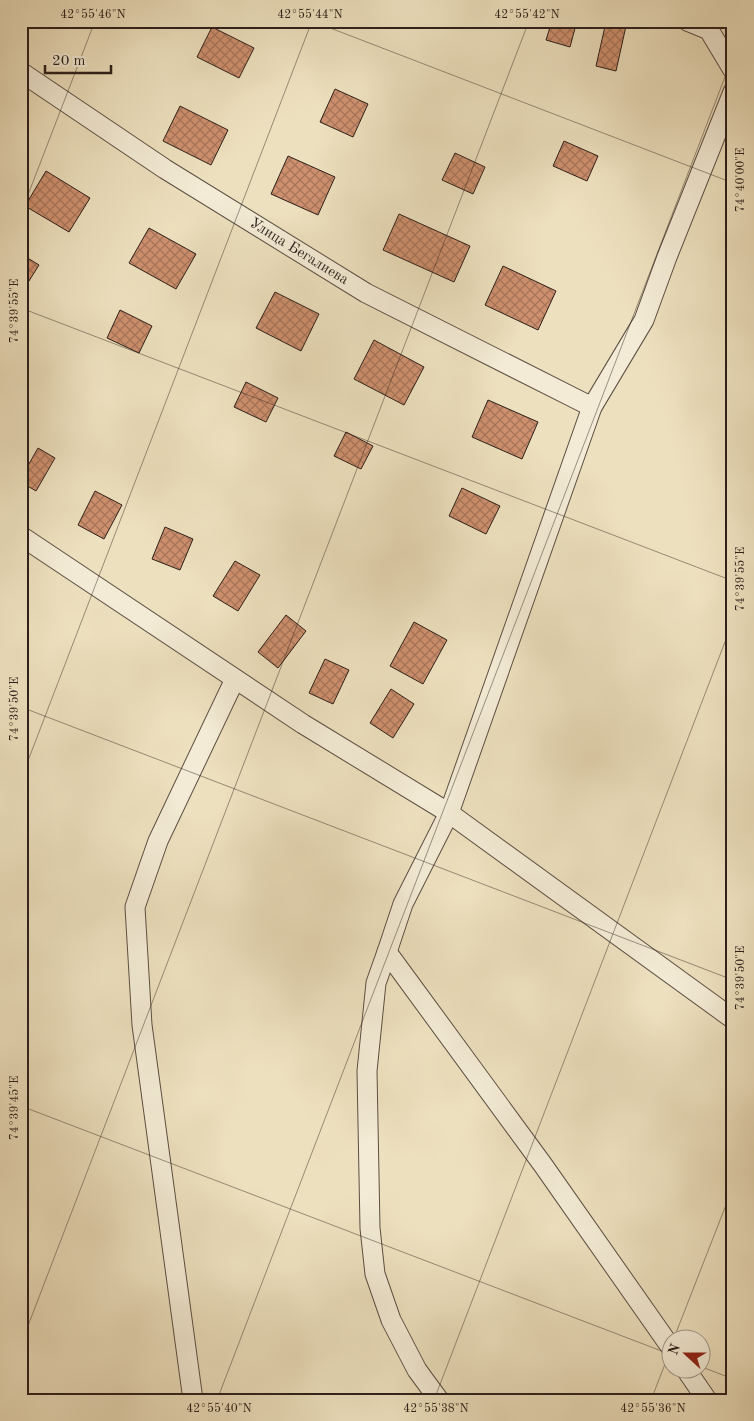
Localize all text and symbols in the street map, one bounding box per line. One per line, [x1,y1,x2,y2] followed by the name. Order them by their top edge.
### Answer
[60,8,126,21] text: 42°55'46"N
[277,8,343,21] text: 42°55'44"N
[494,8,560,21] text: 42°55'42"N
[45,42,111,74] scale bar
[52,54,86,69] text: 20 m
[735,148,747,212] text: 74°40'00"E
[247,216,352,288] street label: Улица Бегалиева
[8,279,21,343] text: 74°39'55"E
[734,547,747,611] text: 74°39'55"E
[8,677,21,741] text: 74°39'50"E
[734,946,747,1010] text: 74°39'50"E
[8,1076,21,1140] text: 74°39'45"E
[662,1328,712,1378] north arrow
[666,1342,683,1357] text: N
[186,1402,252,1415] text: 42°55'40"N
[403,1402,469,1415] text: 42°55'38"N
[620,1402,686,1415] text: 42°55'36"N

